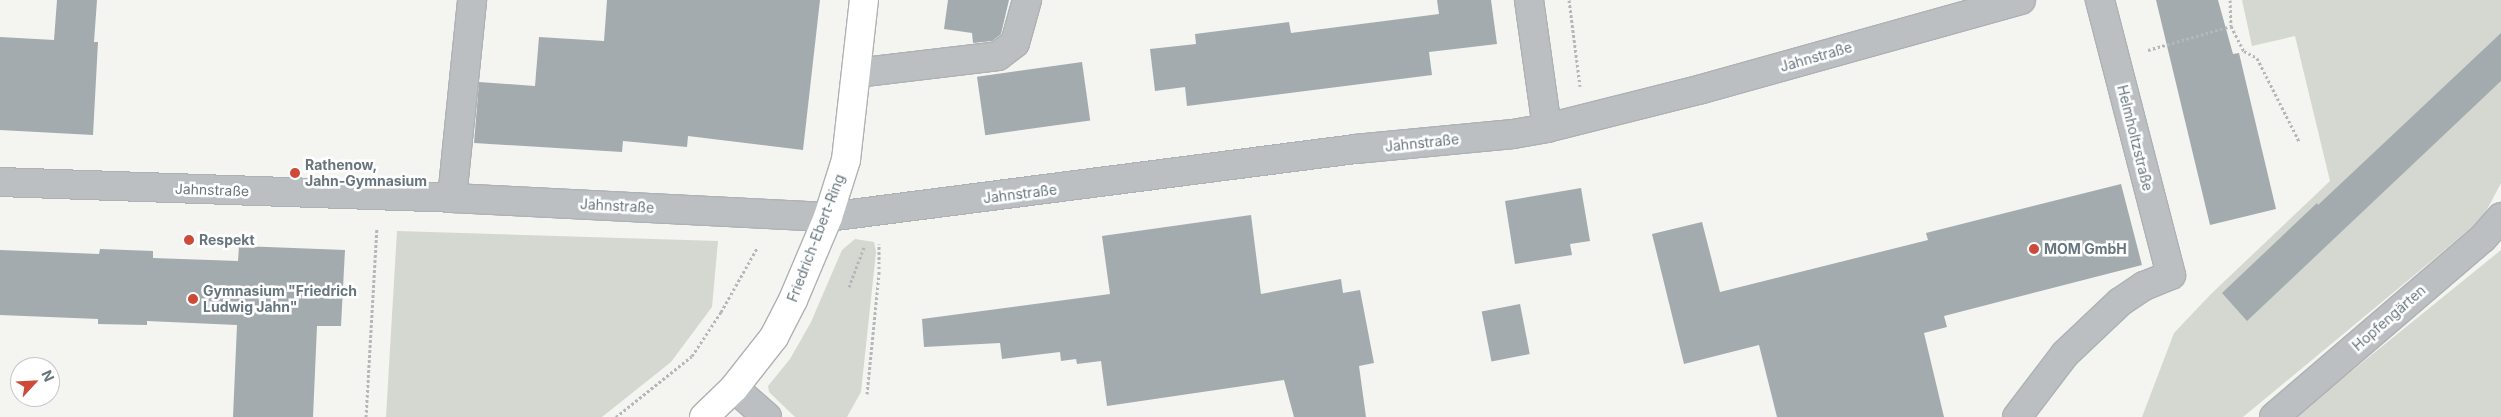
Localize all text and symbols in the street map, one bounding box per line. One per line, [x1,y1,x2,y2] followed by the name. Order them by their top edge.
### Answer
[1778,39,1854,75] street label: Jahnstraße
[2114,83,2156,193] street label: Helmholtzstraße
[1384,131,1460,155] street label: Jahnstraße
[305,157,427,190] place label: Rathenow, Jahn-Gymnasium
[289,167,301,179] marker: Rathenow, Jahn-Gymnasium
[784,172,848,304] street label: Friedrich-Ebert-Ring
[175,180,249,200] street label: Jahnstraße
[982,181,1058,207] street label: Jahnstraße
[579,196,655,216] street label: Jahnstraße
[199,232,255,248] place label: Respekt
[183,234,195,246] marker: Respekt
[2044,241,2127,257] place label: MOM GmbH
[2028,243,2040,255] marker: MOM GmbH
[2349,282,2429,354] street label: Hopfengärten
[203,283,357,316] place label: Gymnasium "Friedrich Ludwig Jahn"
[187,293,199,305] marker: Gymnasium "Friedrich Ludwig Jahn"
[10,357,60,407] north arrow
[38,367,58,384] text: N

